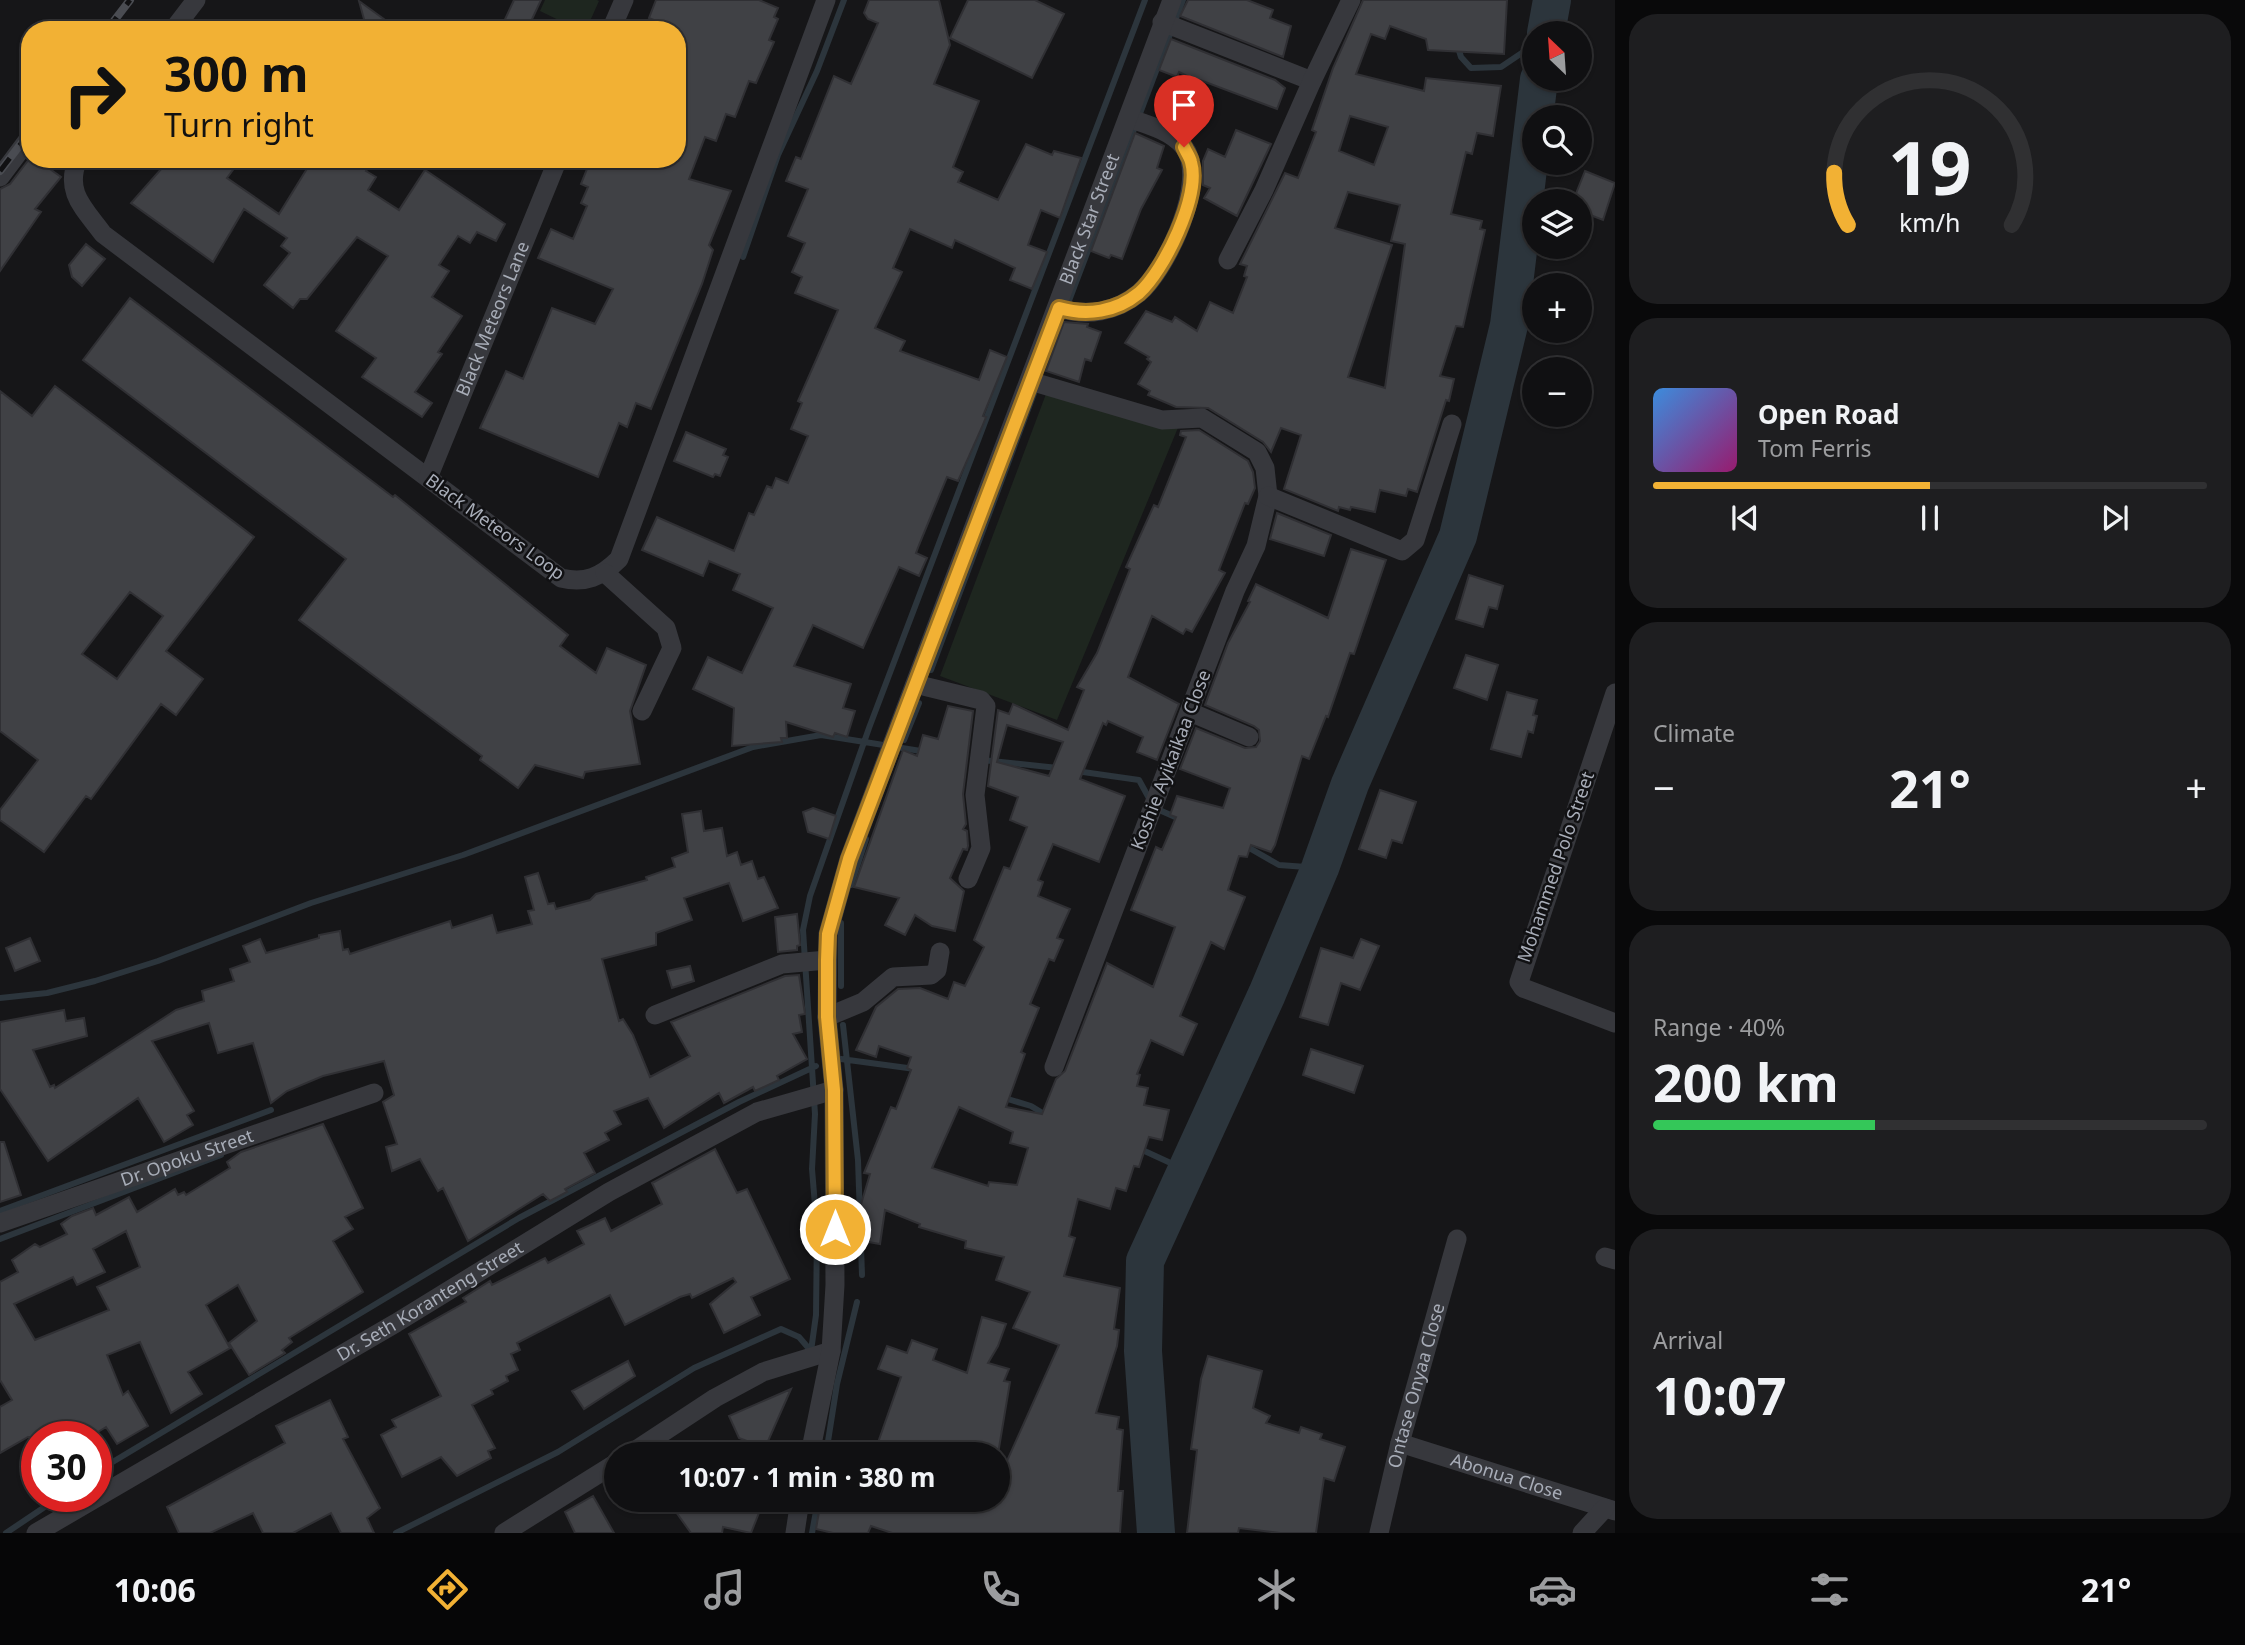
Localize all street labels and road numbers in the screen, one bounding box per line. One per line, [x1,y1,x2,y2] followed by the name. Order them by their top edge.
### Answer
[1053,149,1124,288] street label: Black Star Street
[450,237,534,399] street label: Black Meteors Lane
[421,468,570,585] street label: Black Meteors Loop
[1125,666,1216,853] street label: Koshie Ayikaikaa Close
[1511,768,1599,965] street label: Mohammed Polo Street
[117,1123,257,1191] street label: Dr. Opoku Street
[332,1235,527,1366] street label: Dr. Seth Koranteng Street
[1382,1300,1450,1470] street label: Ontase Onyaa Close
[1448,1447,1566,1505] street label: Abonua Close

